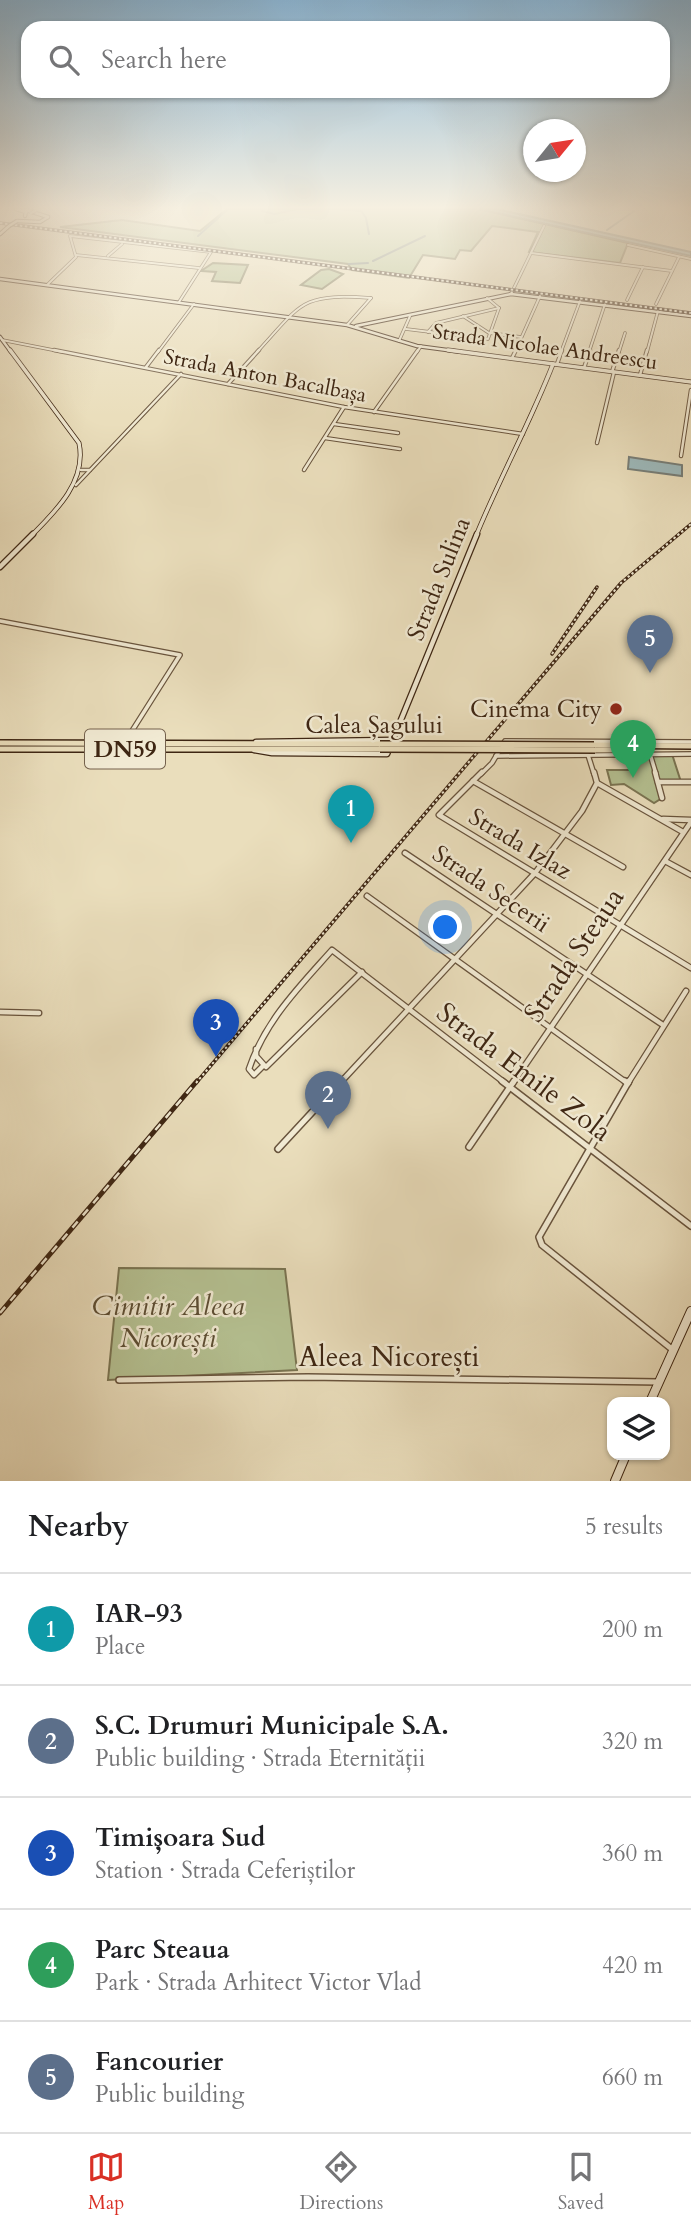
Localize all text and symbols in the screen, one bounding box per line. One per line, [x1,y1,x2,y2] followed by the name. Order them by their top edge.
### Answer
[21,21,670,98] search box
[45,41,83,79] icon: search
[101,42,227,77] text: Search here
[523,119,586,182] north arrow
[431,317,659,377] street label: Strada Nicolae Andreescu
[161,342,369,410] street label: Strada Anton Bacalbașa
[399,512,479,646] street label: Strada Sulina
[627,615,673,673] pin: 5
[470,693,602,726] place label: Cinema City
[608,701,624,717] marker: Cinema City
[305,709,443,742] street label: Calea Șagului
[610,720,656,778] pin: 4
[85,730,165,768] road number: DN59
[328,785,374,843] pin: 1
[462,800,578,888] street label: Strada Izlaz
[426,837,557,941] street label: Strada Secerii
[515,880,633,1030] street label: Strada Steaua
[428,910,462,944] your location
[429,994,619,1150] street label: Strada Emile Zola
[193,999,239,1057] pin: 3
[305,1071,351,1129] pin: 2
[91,1287,245,1357] park label: Cimitir Aleea Nicorești
[299,1338,480,1376] street label: Aleea Nicorești
[607,1397,670,1460] map controls
[607,1397,670,1460] button: layers
[28,1506,129,1547] text: Nearby
[585,1511,663,1542] text: 5 results
[95,1596,183,1631] text: IAR-93
[45,1614,57,1645] text: 1
[602,1614,663,1645] text: 200 m
[95,1631,145,1662] text: Place
[95,1708,449,1743] text: S.C. Drumuri Municipale S.A.
[45,1726,57,1757] text: 2
[602,1726,663,1757] text: 320 m
[95,1743,425,1774] text: Public building · Strada Eternității
[95,1820,265,1855] text: Timișoara Sud
[45,1838,57,1869] text: 3
[602,1838,663,1869] text: 360 m
[95,1855,355,1886] text: Station · Strada Ceferiștilor
[95,1932,230,1967] text: Parc Steaua
[45,1950,57,1981] text: 4
[602,1950,663,1981] text: 420 m
[95,1967,421,1998] text: Park · Strada Arhitect Victor Vlad
[95,2044,223,2079] text: Fancourier
[45,2062,57,2093] text: 5
[602,2062,663,2093] text: 660 m
[95,2079,245,2110] text: Public building
[87,2148,125,2216] tab: Map
[300,2148,383,2216] tab: Directions
[558,2148,604,2216] tab: Saved

